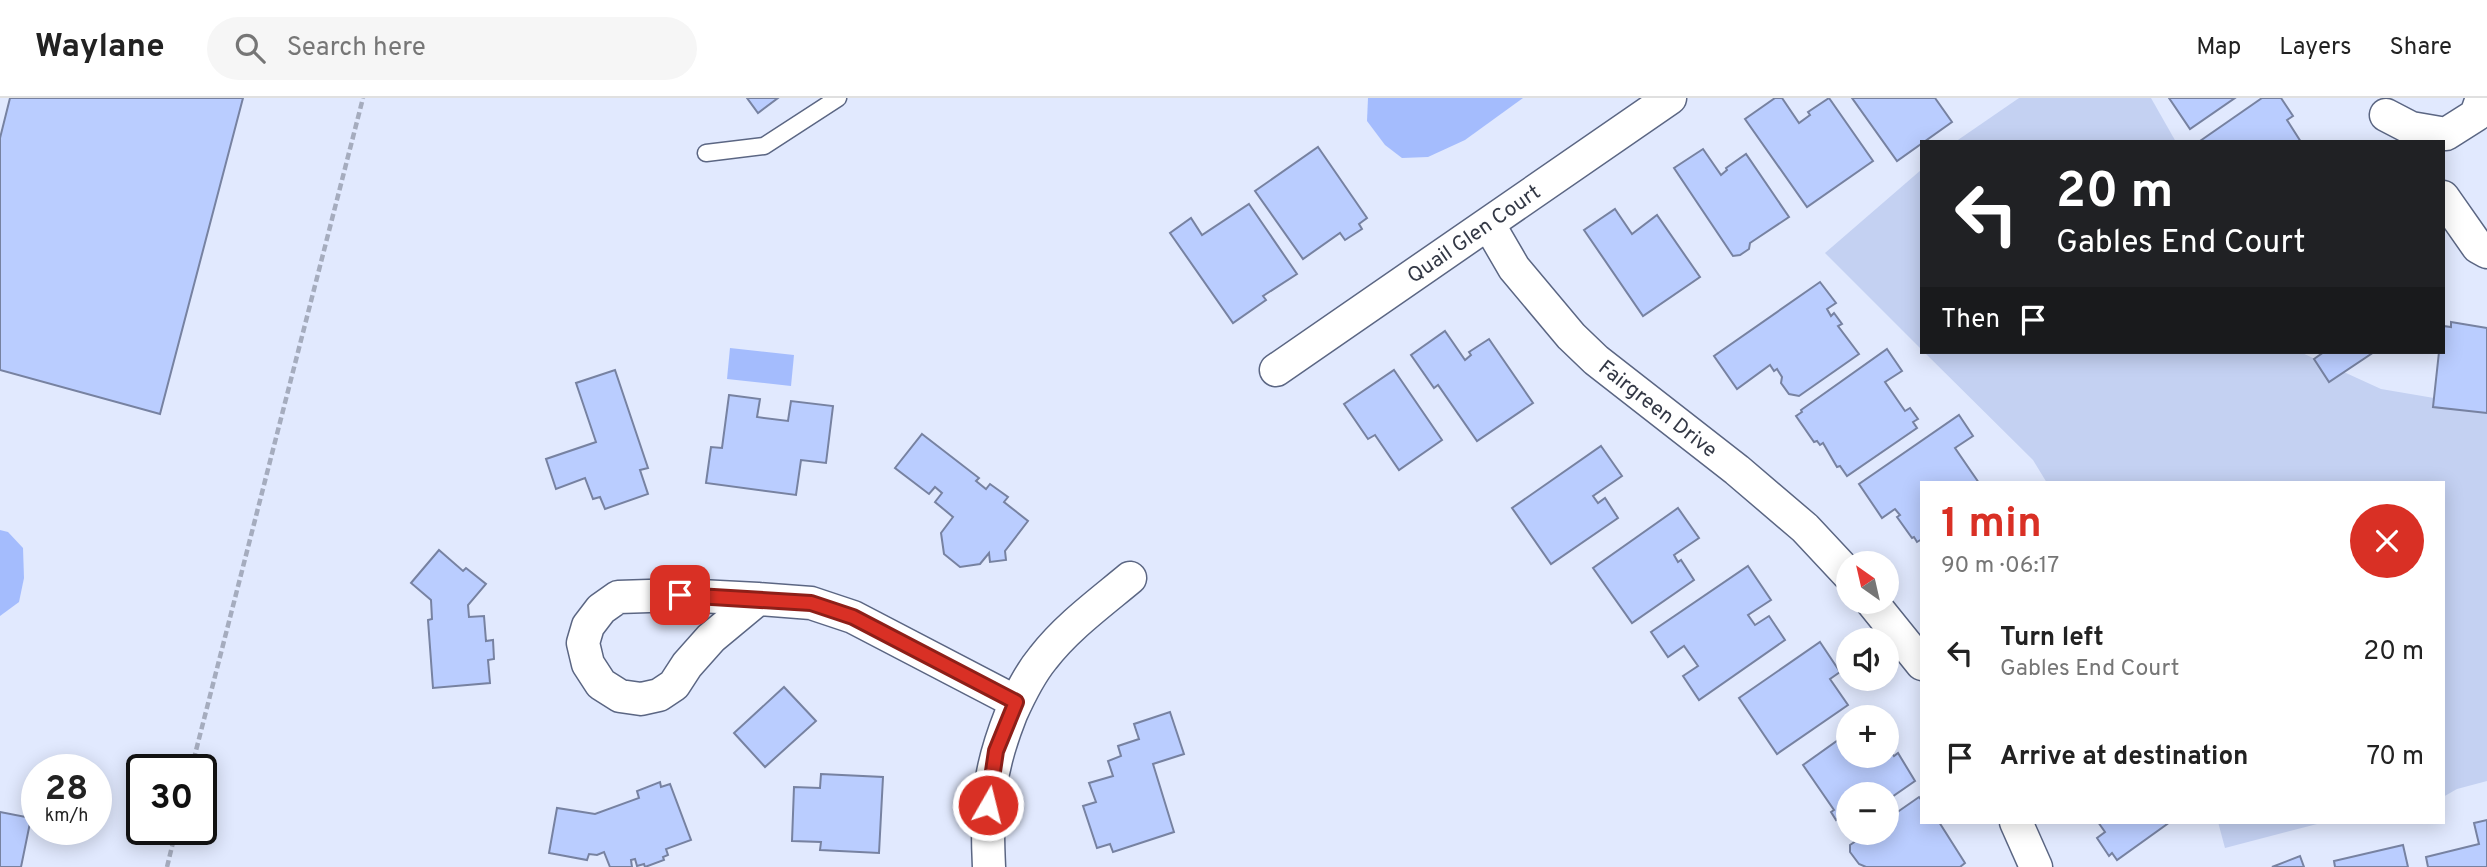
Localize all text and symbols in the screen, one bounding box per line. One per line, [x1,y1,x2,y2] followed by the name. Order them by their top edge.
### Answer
[207,17,697,80] search box
[35,27,165,69] text: Waylane
[231,29,269,67] icon: search
[287,32,426,65] text: Search here
[2196,33,2241,63] text: Map
[2279,33,2351,63] text: Layers
[2389,33,2452,63] text: Share
[2056,163,2173,225] text: 20 m
[1941,168,2032,259] icon: left
[1402,179,1546,290] street label: Quail Glen Court
[2056,224,2306,264] text: Gables End Court
[2014,301,2052,339] icon: arrive
[1941,304,2000,337] text: Then
[1592,355,1722,465] street label: Fairgreen Drive
[1941,499,2042,552] text: 1 min
[2350,504,2424,578] button: close
[1836,551,1899,614] north arrow
[1836,551,1899,845] map controls
[1941,552,2059,581] text: 90 m · 06:17
[650,565,710,625] pin
[661,576,699,614] icon: arrive
[2000,622,2104,655] text: Turn left
[1836,628,1899,691] button: sound
[1941,634,1979,672] icon: left
[2363,636,2424,669] text: 20 m
[2000,655,2179,684] text: Gables End Court
[1836,705,1899,768] button: +
[1941,739,1979,777] icon: arrive
[2000,741,2248,774] text: Arrive at destination
[2366,741,2424,774] text: 70 m
[126,754,217,845] speed limit sign: 30
[45,768,88,812] text: 28
[951,768,1025,842] position arrow
[1836,782,1899,845] button: −
[45,805,88,828] text: km/h

